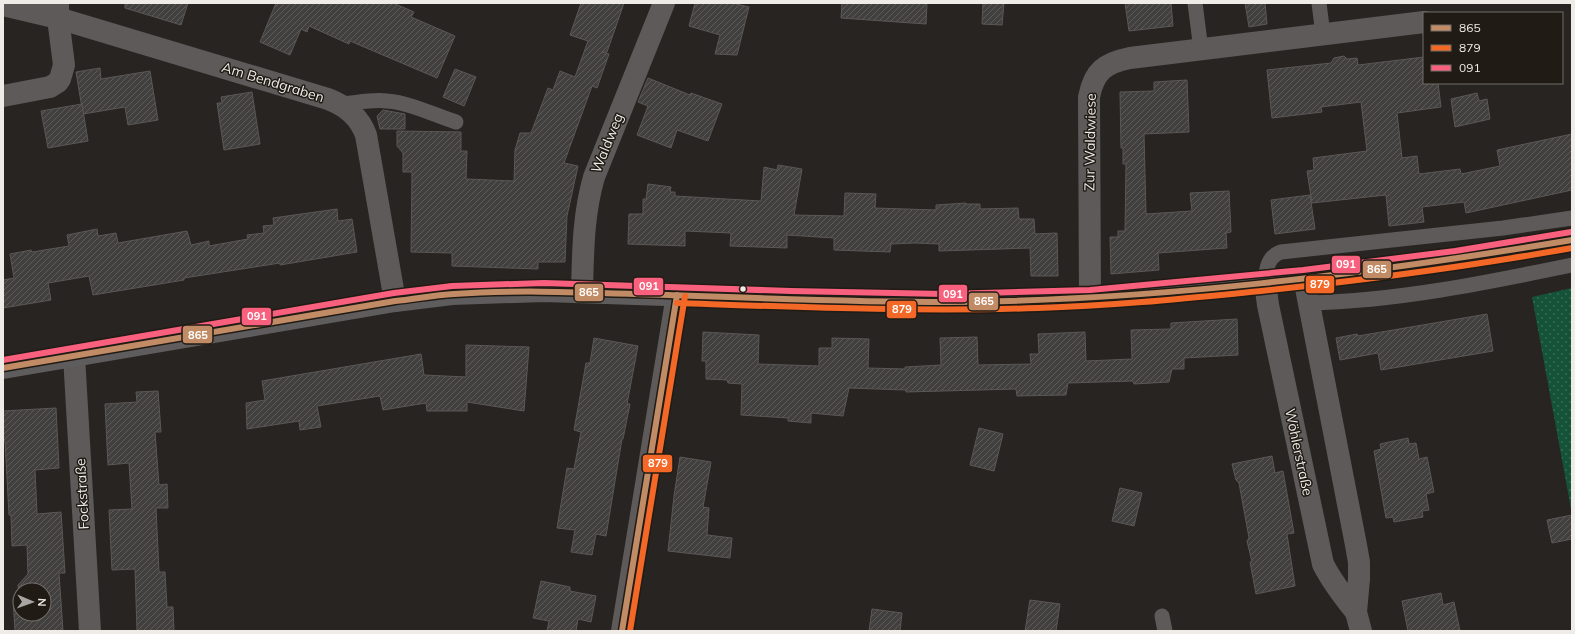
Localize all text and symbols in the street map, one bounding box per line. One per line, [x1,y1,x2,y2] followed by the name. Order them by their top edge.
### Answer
[1423,12,1563,84] legend
[1459,20,1481,35] text: 865
[1459,40,1481,55] text: 879
[220,58,326,106] street label: Am Bendgraben
[1459,60,1481,75] text: 091
[1080,93,1100,191] street label: Zur Waldwiese
[587,110,627,176] street label: Waldweg
[1331,255,1361,274] line badge: 091
[1336,257,1356,271] text: 091
[1362,260,1392,279] line badge: 865
[1367,262,1387,276] text: 865
[1305,275,1335,294] line badge: 879
[633,277,664,296] line badge: 091
[1310,277,1330,291] text: 879
[639,279,659,293] text: 091
[574,283,604,302] line badge: 865
[738,284,748,294] unlabelled marker
[938,284,968,303] line badge: 091
[579,285,599,299] text: 865
[943,287,963,301] text: 091
[968,292,999,311] line badge: 865
[974,294,994,308] text: 865
[886,300,917,319] line badge: 879
[892,302,912,316] text: 879
[241,307,272,326] line badge: 091
[247,309,267,323] text: 091
[182,325,213,344] line badge: 865
[188,328,208,342] text: 865
[1281,407,1317,497] street label: Wöhlerstraße
[642,454,673,473] line badge: 879
[648,456,668,470] text: 879
[71,458,93,530] street label: Fockstraße
[12,582,52,622] north arrow
[35,598,49,607] text: N

